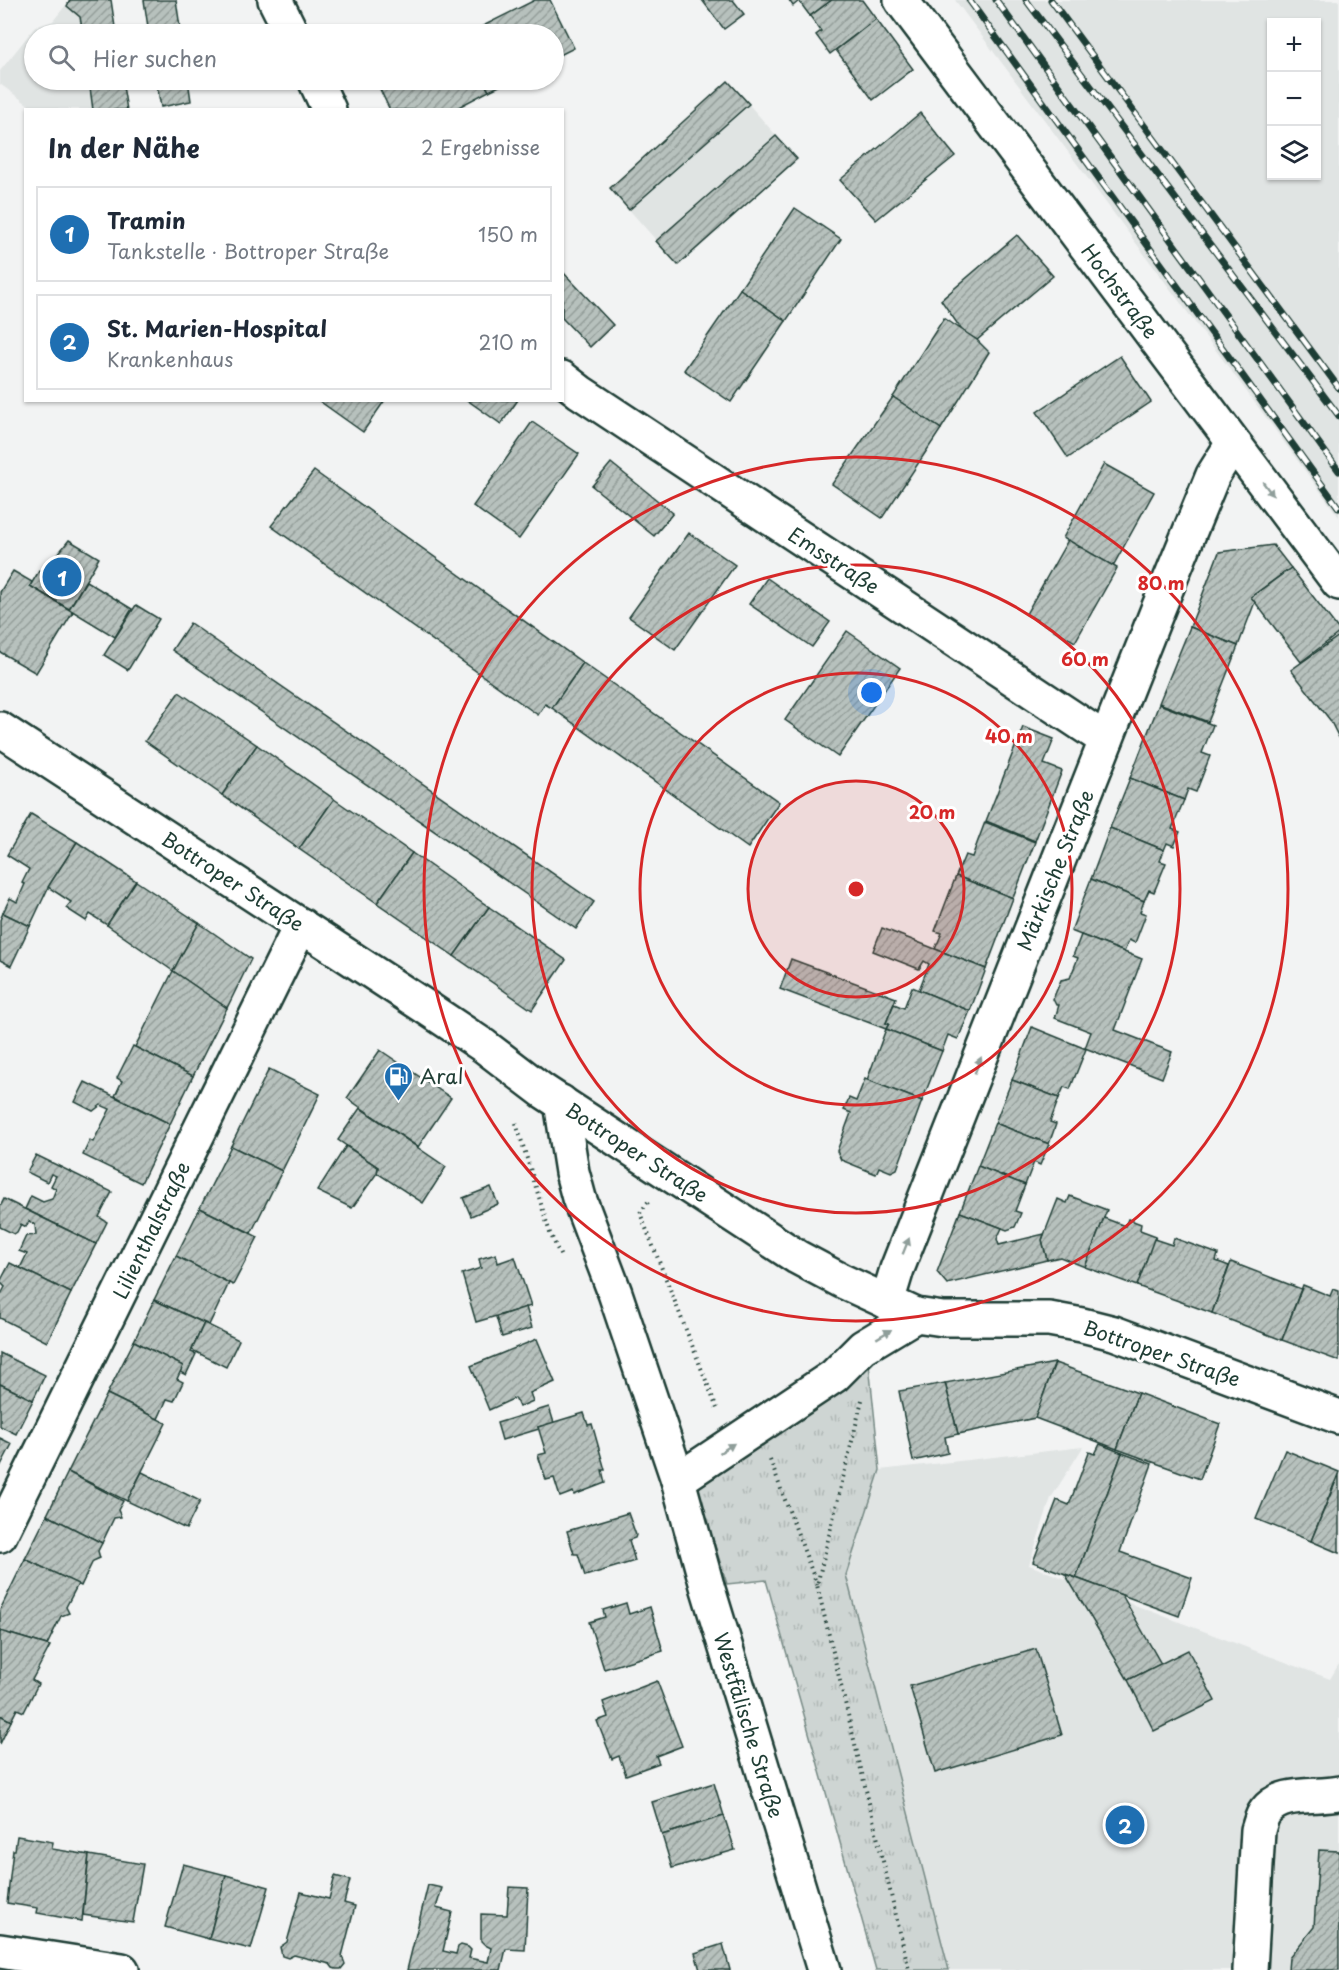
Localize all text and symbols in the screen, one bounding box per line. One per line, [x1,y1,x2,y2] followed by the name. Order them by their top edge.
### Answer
[1267,18,1321,180] map controls
[1267,18,1321,72] button: +
[24,24,564,90] search box
[45,41,78,74] icon: search
[93,41,217,74] text: Hier suchen
[1267,72,1321,126] button: −
[1267,126,1321,180] button: layers
[48,128,200,167] text: In der Nähe
[421,132,540,162] text: 2 Ergebnisse
[107,203,185,236] text: Tramin
[65,219,74,249] text: 1
[478,219,538,249] text: 150 m
[107,236,389,266] text: Tankstelle · Bottroper Straße
[1074,237,1166,345] street label: Hochstraße
[107,311,327,344] text: St. Marien-Hospital
[62,327,77,357] text: 2
[479,327,538,357] text: 210 m
[107,344,233,374] text: Krankenhaus
[1262,482,1274,497] one-way arrow
[782,519,886,601] street label: Emsstraße
[42,554,82,600] pin: 1
[1137,569,1185,596] text: 80 m
[1061,645,1109,672] text: 60 m
[857,678,886,707] your location
[985,722,1033,749] text: 40 m
[1009,785,1101,955] street label: Märkische Straße
[909,798,955,825] text: 20 m
[156,824,310,938] street label: Bottroper Straße
[846,879,866,899] centre of rings
[974,1056,983,1074] one-way arrow
[383,1060,415,1102] fuel station icon: Aral
[420,1061,464,1091] place label: Aral
[560,1095,714,1209] street label: Bottroper Straße
[105,1156,197,1304] street label: Lilienthalstraße
[901,1237,911,1255] one-way arrow
[1079,1312,1245,1394] street label: Bottroper Straße
[876,1329,893,1339] one-way arrow
[719,1443,735,1454] one-way arrow
[706,1628,792,1822] street label: Westfälische Straße
[1106,1802,1144,1848] pin: 2

